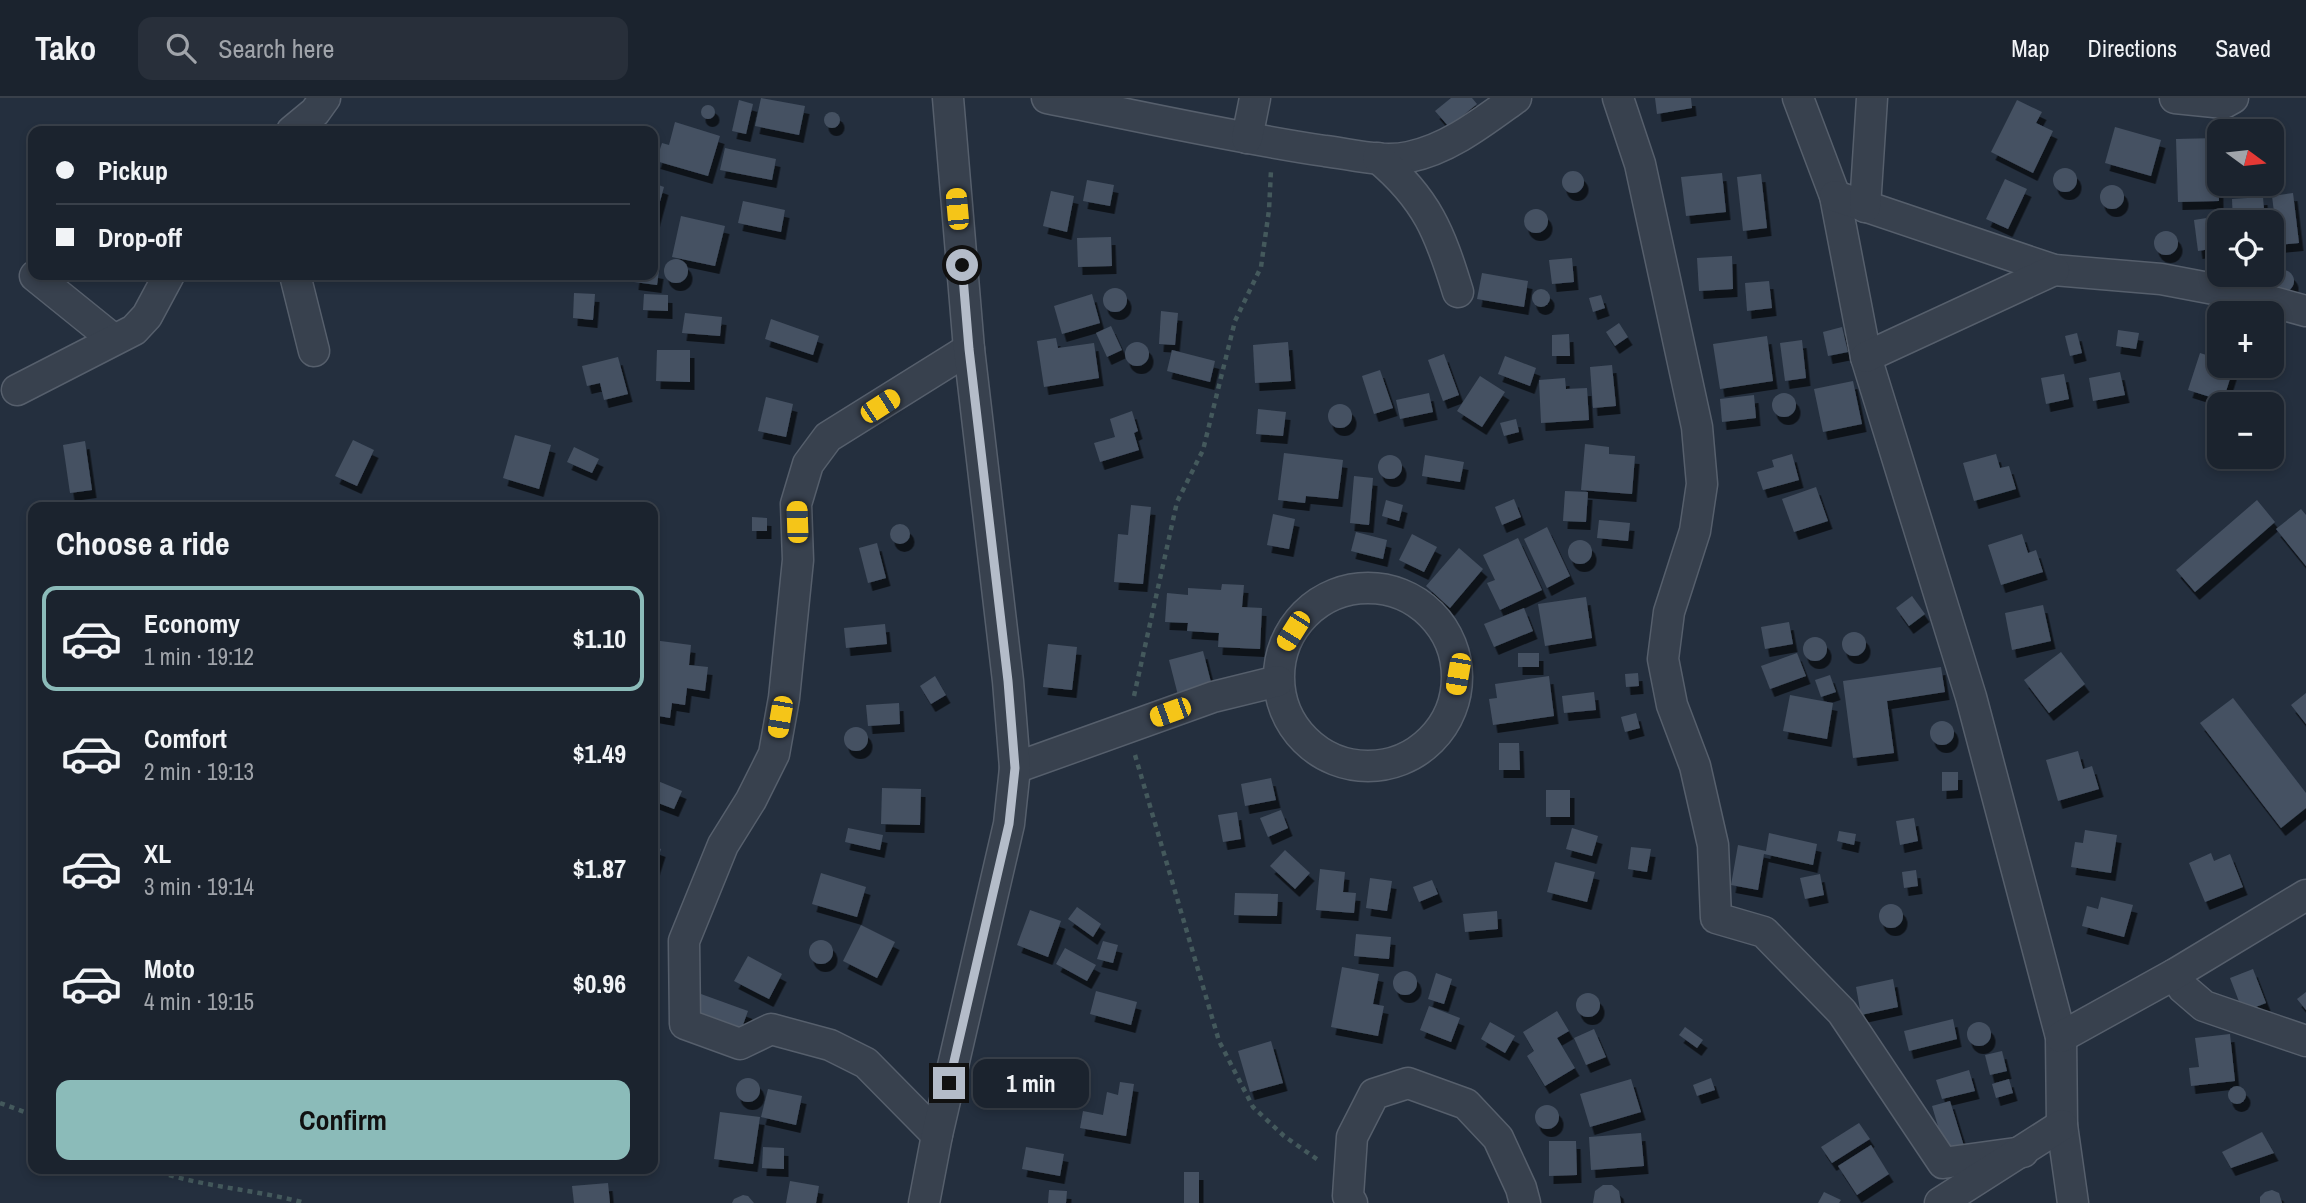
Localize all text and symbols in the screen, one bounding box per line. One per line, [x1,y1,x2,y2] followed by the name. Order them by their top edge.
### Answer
[138,17,628,80] search box
[35,26,96,70] text: Tako
[162,29,200,67] icon: search
[218,31,334,66] text: Search here
[2011,32,2049,64] text: Map
[2087,32,2177,64] text: Directions
[2215,32,2271,64] text: Saved
[2207,119,2284,196] north arrow
[2207,119,2284,469] map controls
[98,153,168,188] text: Pickup
[945,187,970,231] car
[2207,210,2284,287] button: locate
[98,220,182,255] text: Drop-off
[946,249,978,281] route start
[2207,301,2284,378] button: +
[857,386,904,426] car
[2207,392,2284,469] button: −
[786,501,809,543] car
[56,522,230,565] text: Choose a ride
[144,606,240,641] text: Economy
[60,607,123,670] icon: car
[1273,608,1314,654] car
[573,621,626,656] text: $1.10
[144,641,254,672] text: 1 min · 19:12
[1445,651,1472,697] car
[767,694,794,740] car
[1147,695,1194,729] car
[144,721,227,756] text: Comfort
[60,722,123,785] icon: car
[573,736,626,771] text: $1.49
[144,756,254,787] text: 2 min · 19:13
[144,836,171,871] text: XL
[60,837,123,900] icon: car
[573,851,626,886] text: $1.87
[144,871,254,902] text: 3 min · 19:14
[144,951,195,986] text: Moto
[60,952,123,1015] icon: car
[573,966,626,1001] text: $0.96
[144,986,254,1017] text: 4 min · 19:15
[974,1058,1089,1108] callout: 1 min
[933,1067,965,1099] route end
[1006,1068,1056,1099] text: 1 min
[56,1080,630,1160] button: Confirm

